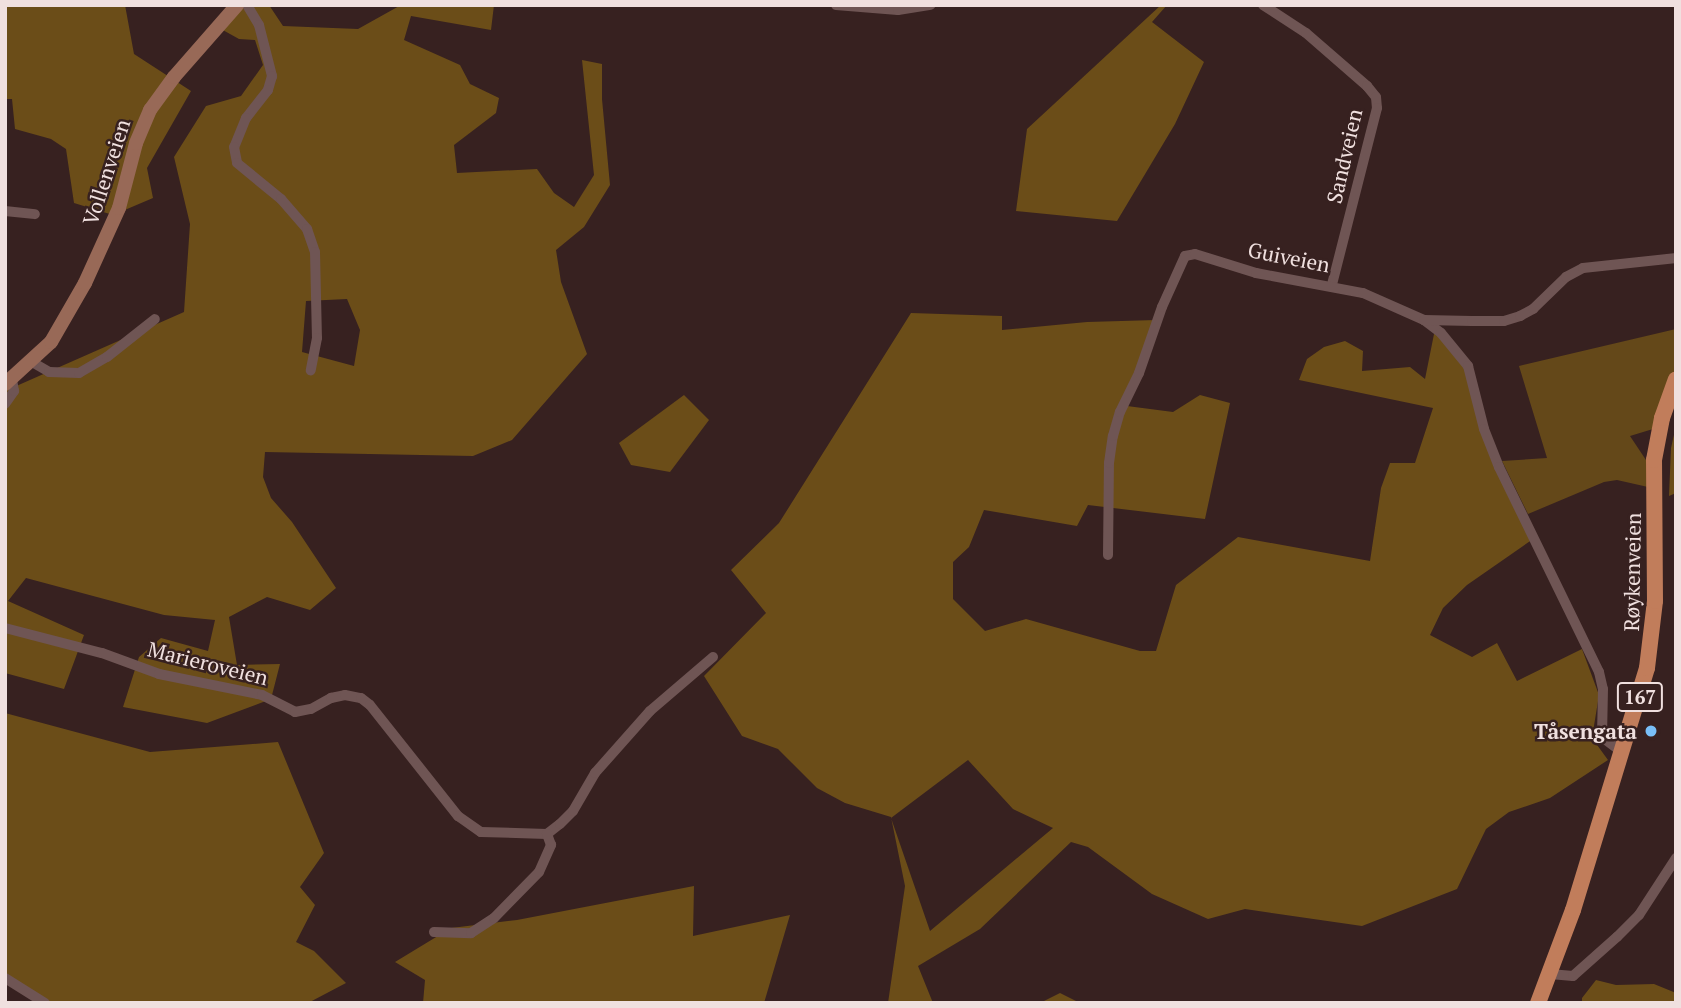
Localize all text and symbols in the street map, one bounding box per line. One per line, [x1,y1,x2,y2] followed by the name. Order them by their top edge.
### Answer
[1321,106,1367,206] street label: Sandveien
[77,116,135,228] street label: Vollenveien
[1246,237,1332,277] street label: Guiveien
[1618,512,1646,632] street label: Røykenveien
[145,636,271,690] street label: Marieroveien
[1616,682,1664,712] road number: 167
[1534,718,1637,744] place label: Tåsengata
[1643,723,1659,739] marker: Tåsengata

